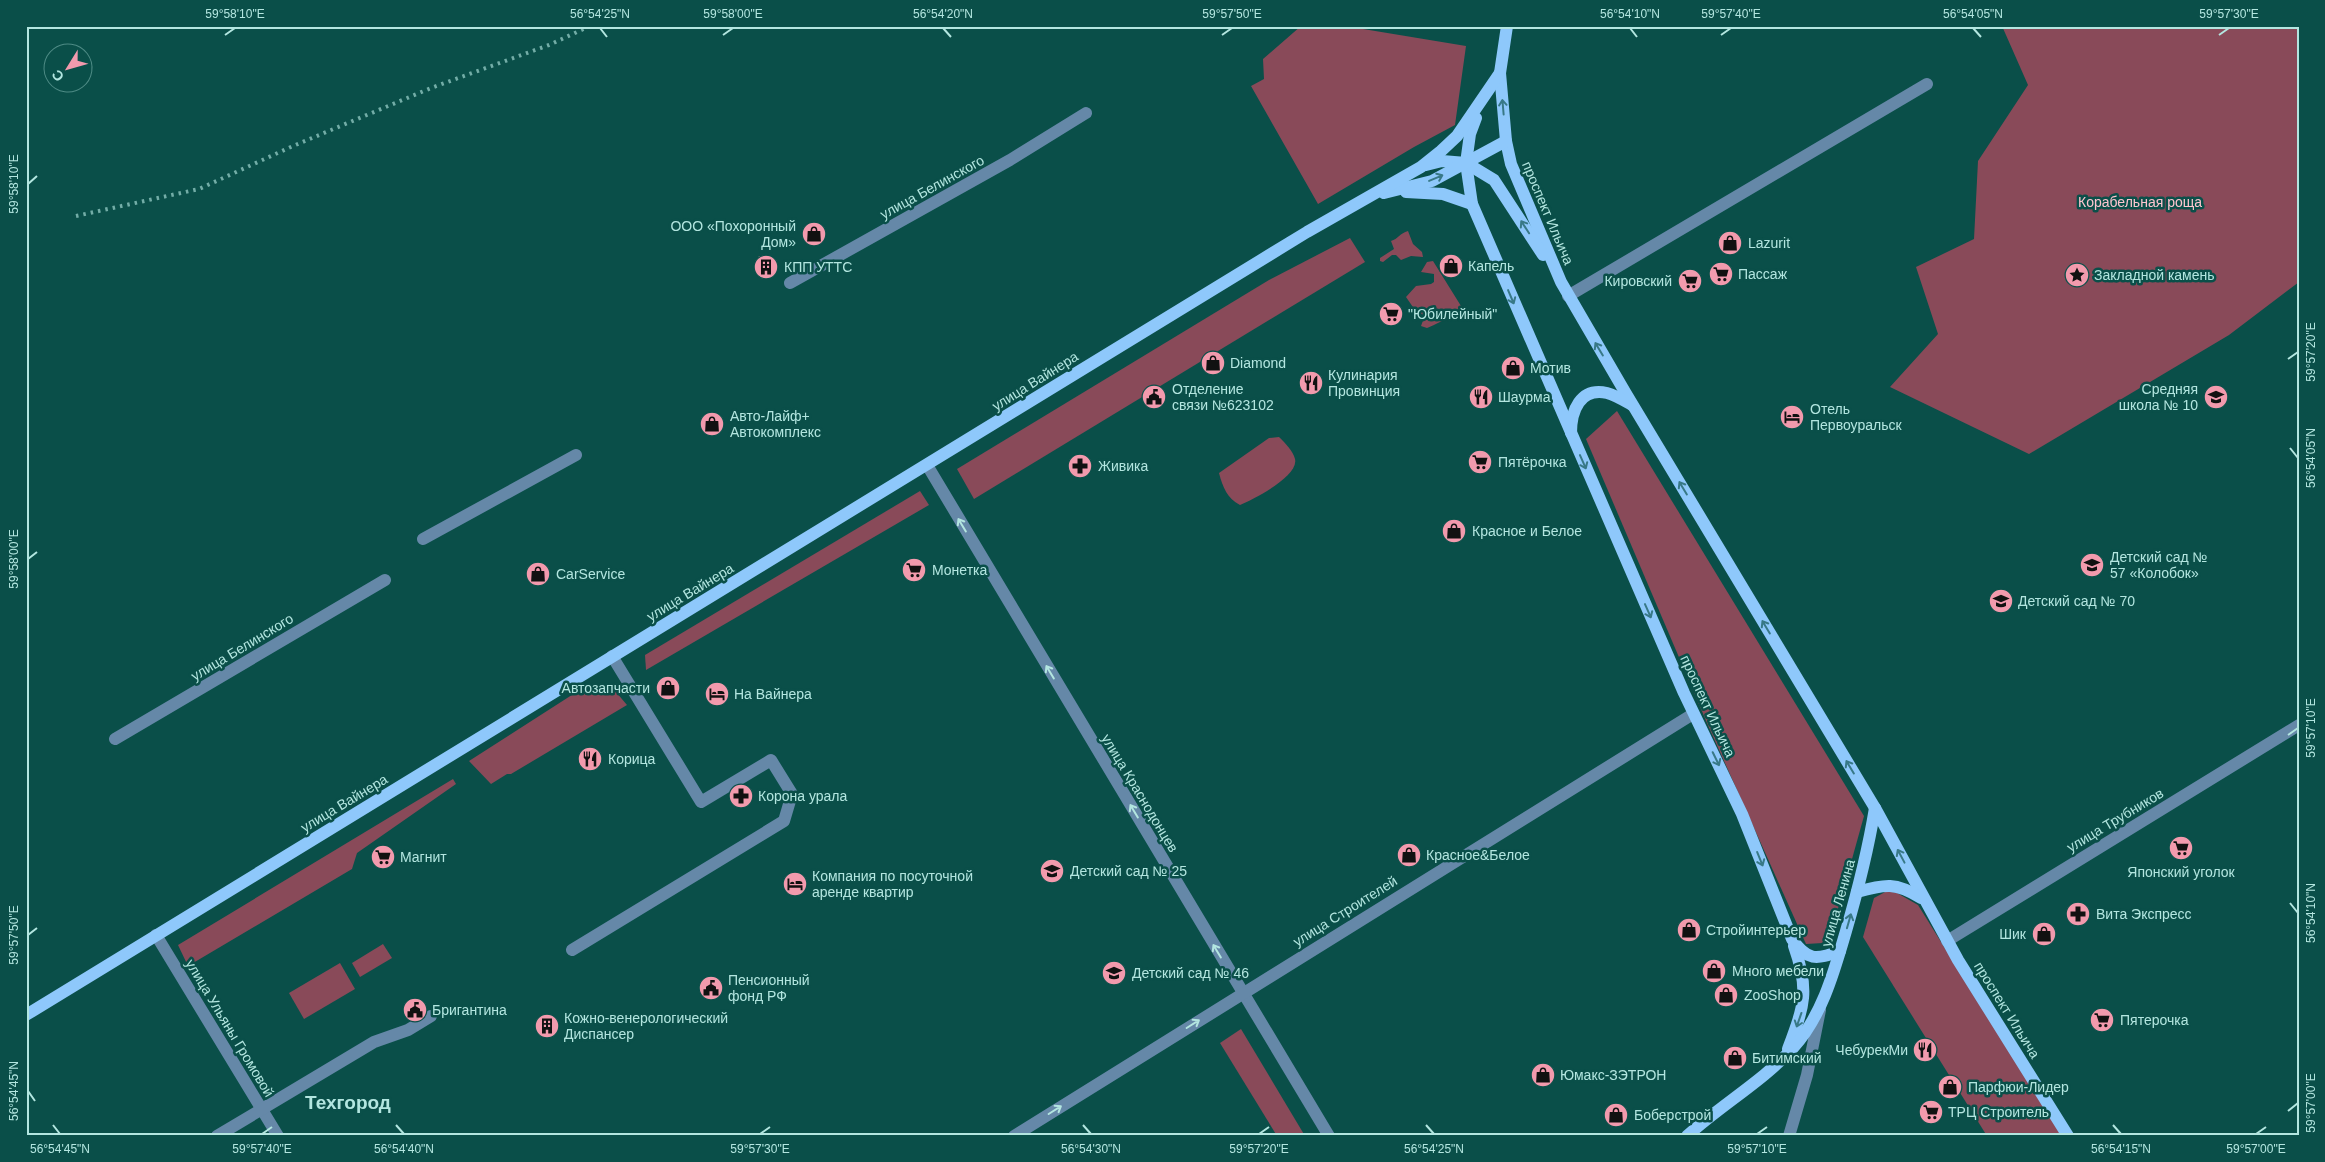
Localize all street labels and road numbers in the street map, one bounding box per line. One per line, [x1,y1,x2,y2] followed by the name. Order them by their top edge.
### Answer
[877,152,987,222] street label: улица Белинского
[1519,159,1577,267] street label: проспект Ильича
[989,348,1081,414] street label: улица Вайнера
[644,560,736,624] street label: улица Вайнера
[188,610,296,684] street label: улица Белинского
[1677,653,1739,760] street label: проспект Ильича
[1098,731,1182,855] street label: улица Краснодонцев
[298,771,390,835] street label: улица Вайнера
[2064,785,2166,855] street label: улица Трубников
[1818,857,1858,949] street label: улица Ленина
[1290,873,1400,949] street label: улица Строителей
[183,956,277,1100] street label: улица Ульяны Громовой
[1971,959,2043,1061] street label: проспект Ильича

